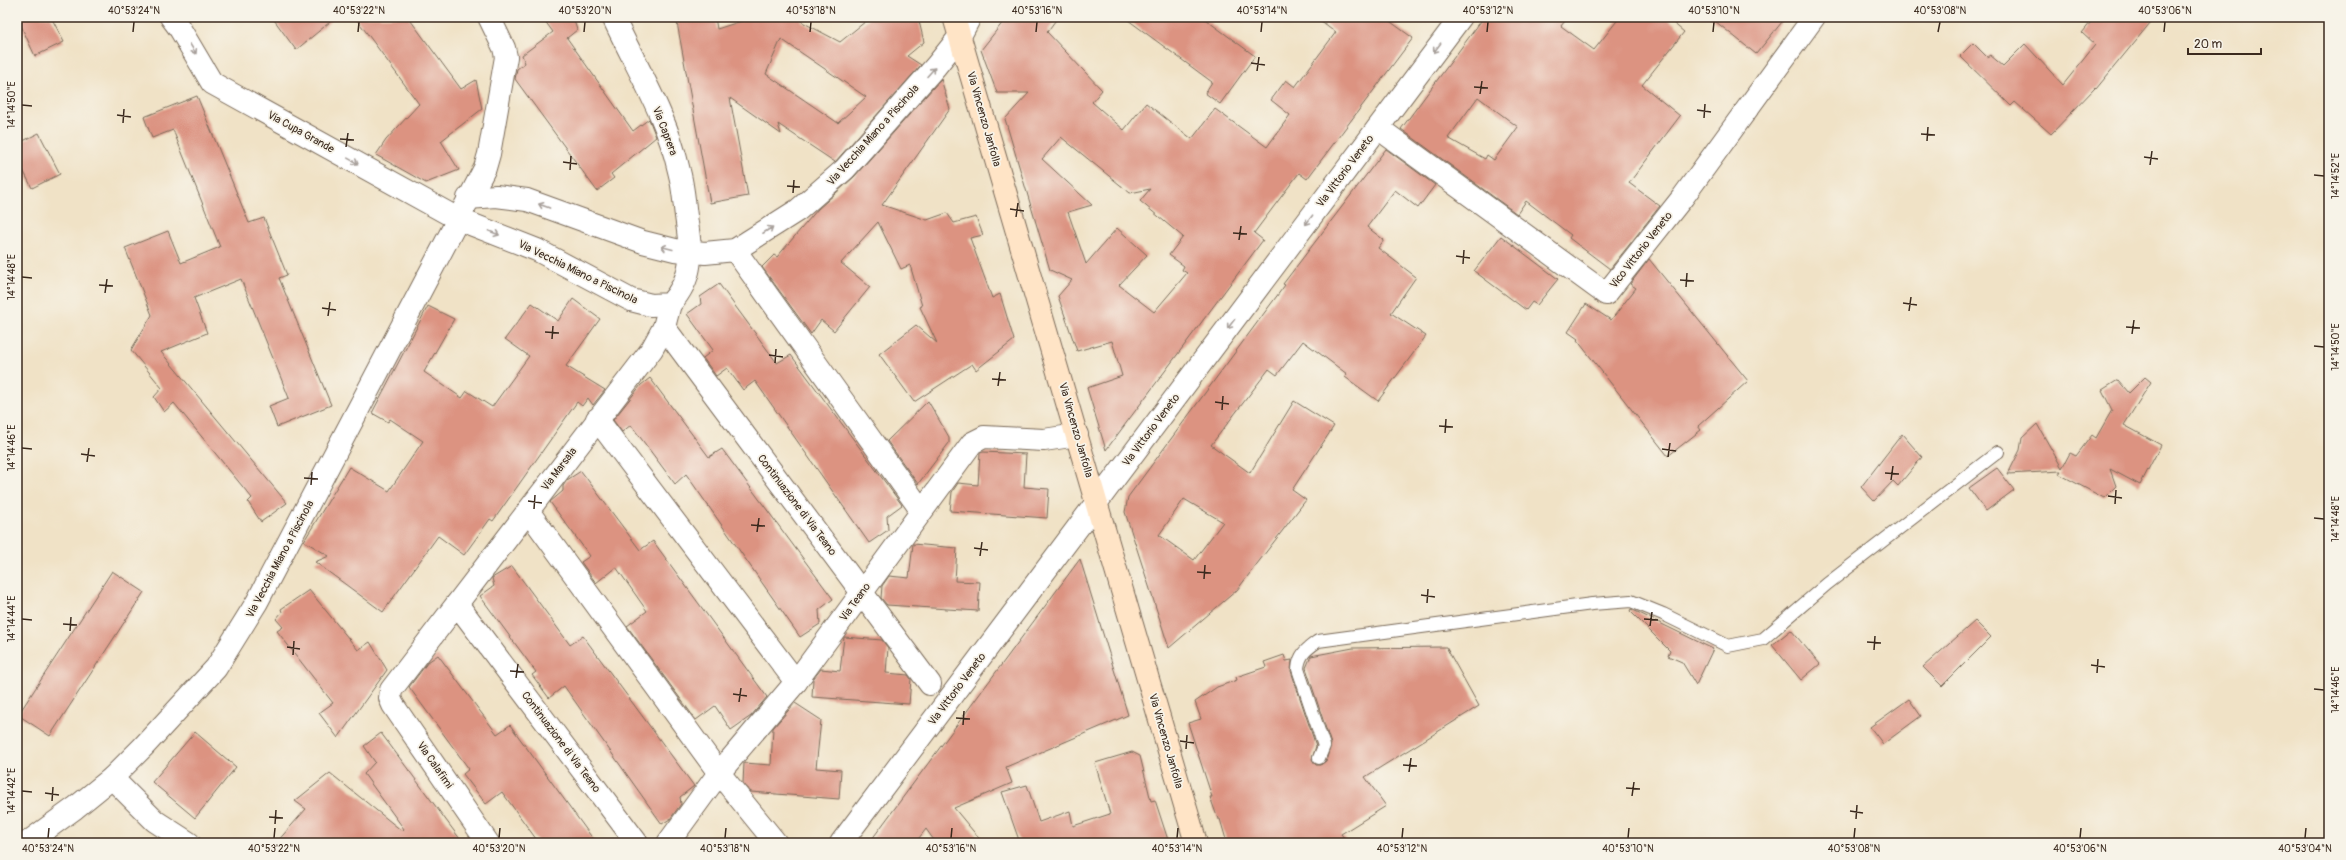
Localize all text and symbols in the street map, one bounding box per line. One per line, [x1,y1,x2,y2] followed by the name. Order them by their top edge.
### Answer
[108,5,160,17] text: 40°53'24"N
[333,5,385,17] text: 40°53'22"N
[558,5,612,17] text: 40°53'20"N
[786,5,836,17] text: 40°53'18"N
[1012,5,1063,17] text: 40°53'16"N
[1237,5,1287,17] text: 40°53'14"N
[1463,5,1513,17] text: 40°53'12"N
[1688,5,1740,17] text: 40°53'10"N
[1914,5,1967,17] text: 40°53'08"N
[2138,5,2192,17] text: 40°53'06"N
[2188,30,2261,56] scale bar
[2194,37,2223,52] text: 20 m
[189,43,197,54] one-way arrow
[1433,43,1441,54] one-way arrow
[926,66,935,77] one-way arrow
[964,70,1004,168] street label: Via Vincenzo Janfolla
[6,81,18,129] text: 14°14'50"E
[824,82,922,188] street label: Via Vecchia Miano a Piscinola
[650,105,680,157] street label: Via Caprera
[265,108,337,156] street label: Via Cupa Grande
[1314,132,1377,210] street label: Via Vittorio Veneto
[2330,153,2342,199] text: 14°14'52"E
[347,157,359,165] one-way arrow
[538,202,550,210] one-way arrow
[1607,209,1675,291] street label: Vico Vittorio Veneto
[1305,214,1313,225] one-way arrow
[762,226,773,234] one-way arrow
[488,230,500,238] one-way arrow
[516,237,640,307] street label: Via Vecchia Miano a Piscinola
[661,244,674,251] one-way arrow
[6,254,18,300] text: 14°14'48"E
[1227,318,1235,329] one-way arrow
[2330,323,2342,371] text: 14°14'50"E
[1056,381,1096,479] street label: Via Vincenzo Janfolla
[1120,391,1183,469] street label: Via Vittorio Veneto
[6,425,18,471] text: 14°14'46"E
[539,445,579,493] street label: Via Marsala
[755,452,839,558] street label: Continuazione di Via Teano
[2330,496,2342,542] text: 14°14'48"E
[243,498,317,620] street label: Via Vecchia Miano a Piscinola
[837,580,873,624] street label: Via Teano
[6,596,18,642] text: 14°14'44"E
[926,650,989,728] street label: Via Vittorio Veneto
[2330,667,2342,713] text: 14°14'46"E
[519,689,603,795] street label: Continuazione di Via Teano
[1146,692,1186,790] street label: Via Vincenzo Janfolla
[414,739,456,791] street label: Via Calafimi
[6,768,18,814] text: 14°14'42"E
[22,843,74,855] text: 40°53'24"N
[248,843,300,855] text: 40°53'22"N
[472,843,526,855] text: 40°53'20"N
[700,843,750,855] text: 40°53'18"N
[926,843,977,855] text: 40°53'16"N
[1152,843,1202,855] text: 40°53'14"N
[1377,843,1427,855] text: 40°53'12"N
[1602,843,1654,855] text: 40°53'10"N
[1828,843,1881,855] text: 40°53'08"N
[2053,843,2107,855] text: 40°53'06"N
[2278,843,2332,855] text: 40°53'04"N

